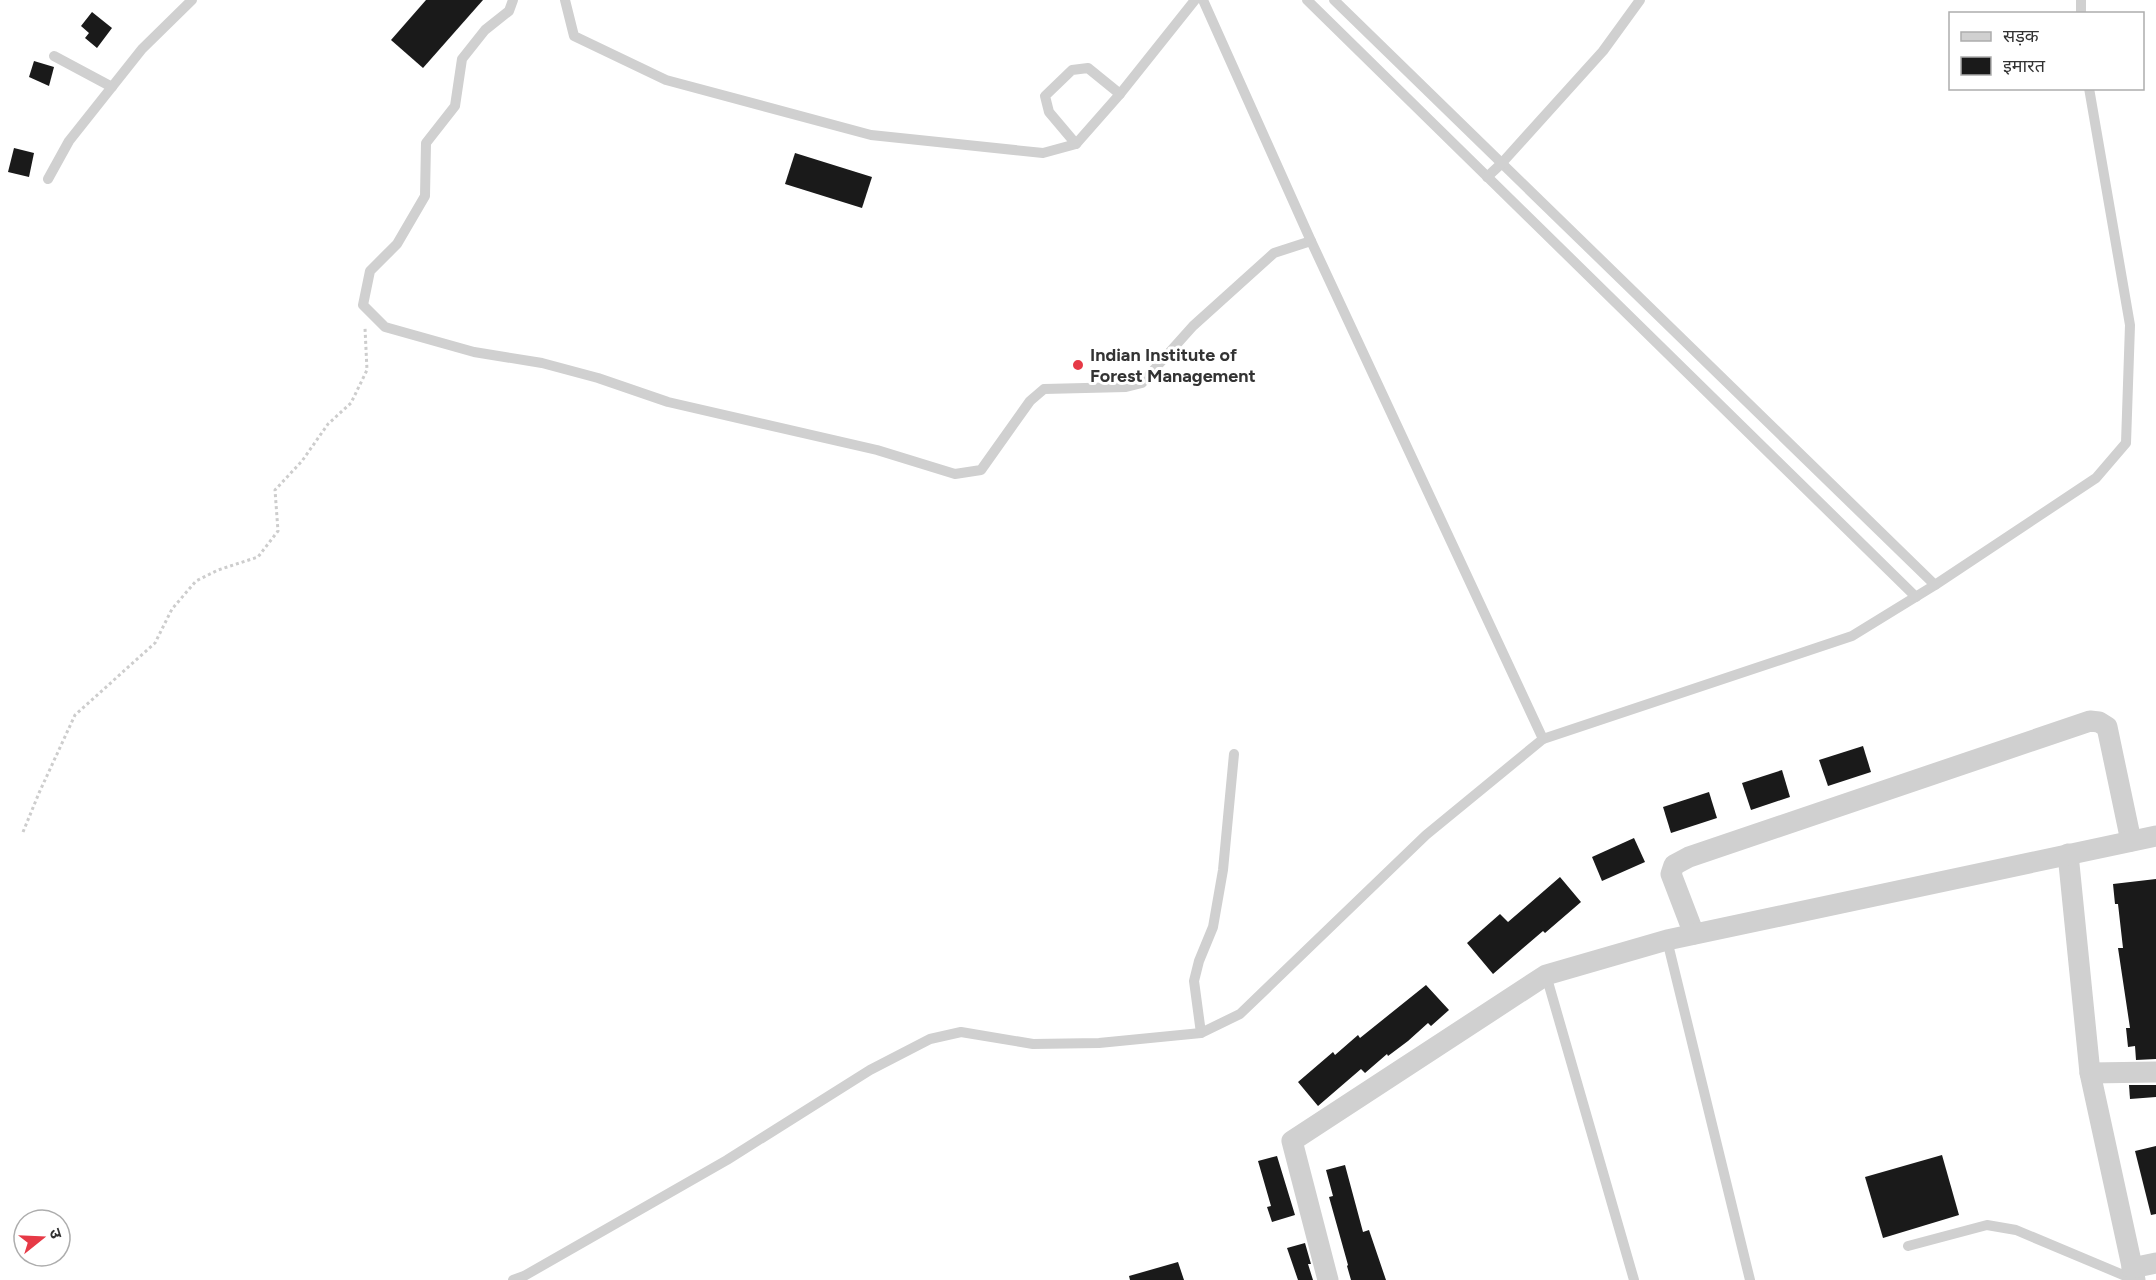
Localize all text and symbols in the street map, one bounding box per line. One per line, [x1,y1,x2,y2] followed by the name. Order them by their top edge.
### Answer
[1949,12,2144,90] legend
[2003,25,2040,47] text: सड़क
[2003,55,2046,77] text: इमारत
[1090,344,1256,387] place label: Indian Institute of Forest Management
[1071,358,1085,372] marker: Indian Institute of Forest Management
[12,1208,72,1268] north arrow
[45,1226,66,1242] text: उ

